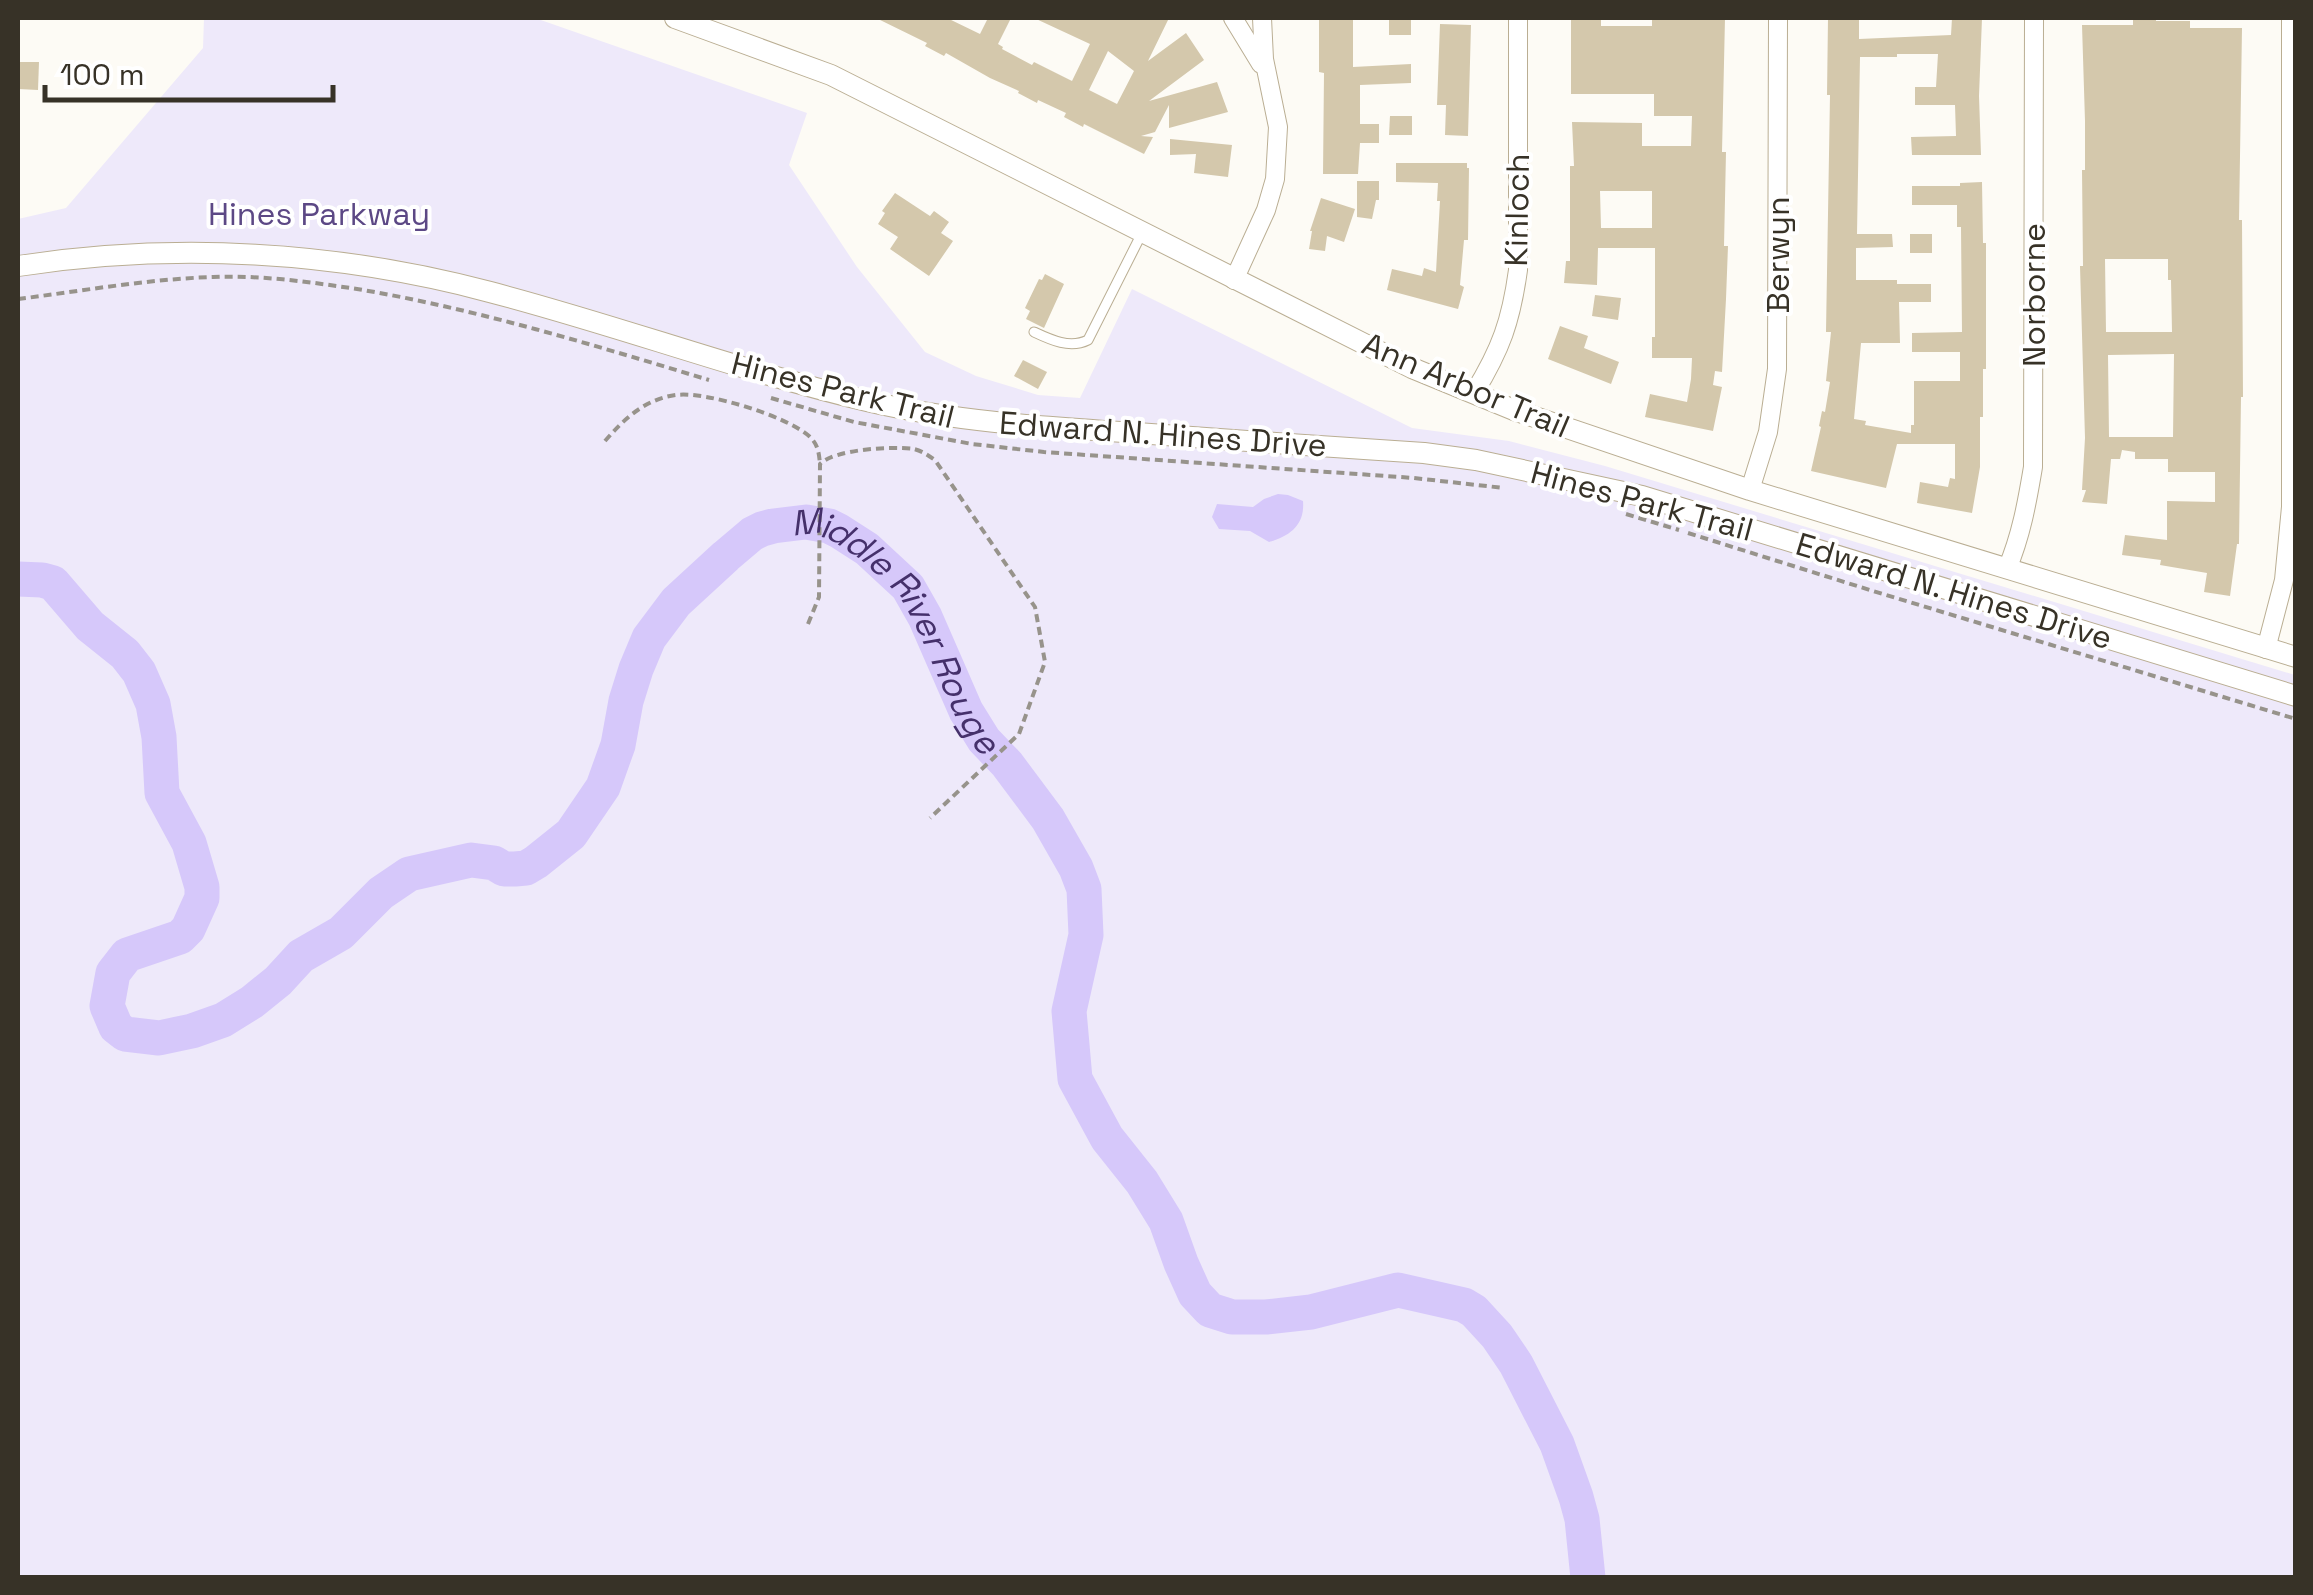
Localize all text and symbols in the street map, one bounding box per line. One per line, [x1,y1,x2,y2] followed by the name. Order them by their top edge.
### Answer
[45,40,332,102] scale bar
[60,55,145,94] text: 100 m
[1496,153,1538,267] street label: Kinloch
[208,194,430,234] park label: Hines Parkway
[1758,197,1798,314] street label: Berwyn
[2014,223,2054,367] street label: Norborne
[1356,323,1576,447] street label: Ann Arbor Trail
[727,343,959,437] street label: Hines Park Trail
[998,403,1328,465] street label: Edward N. Hines Drive
[1527,452,1757,550] street label: Hines Park Trail
[788,498,1009,765] water label: Middle River Rouge
[1791,524,2117,658] street label: Edward N. Hines Drive

